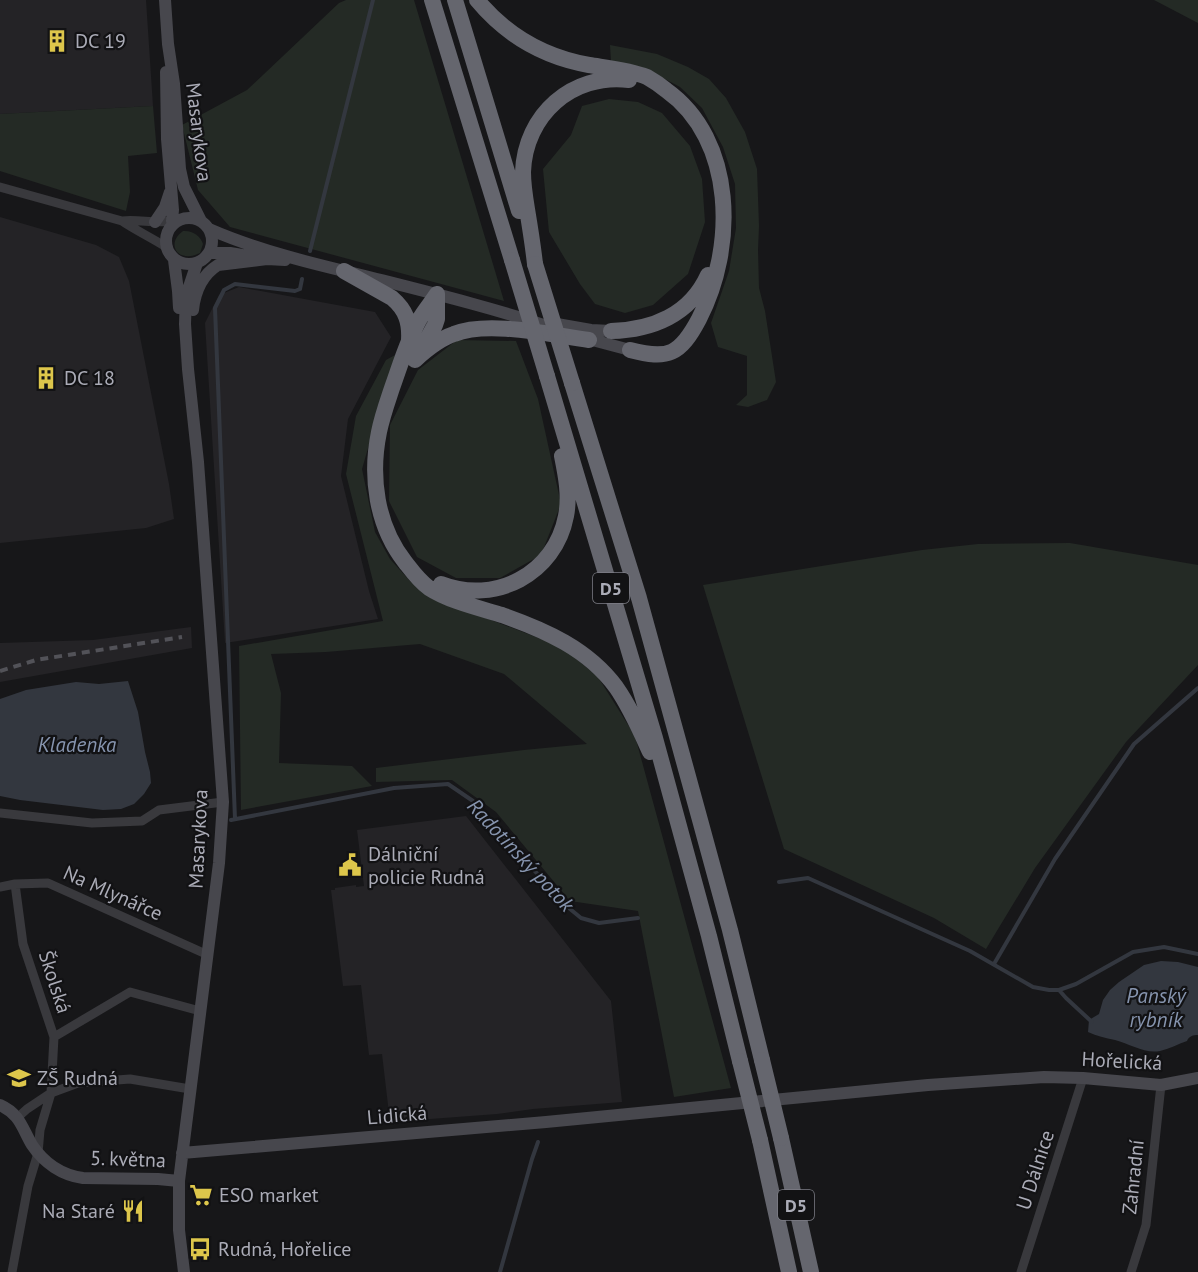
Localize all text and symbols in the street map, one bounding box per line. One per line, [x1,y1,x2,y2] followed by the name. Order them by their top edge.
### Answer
[44,28,70,54] building icon: DC 19
[75,28,126,54] place label: DC 19
[180,81,218,183] street label: Masarykova
[33,365,59,391] building icon: DC 18
[64,365,115,391] place label: DC 18
[593,573,629,603] road number: D5
[38,731,117,758] water label: Kladenka
[182,789,214,889] street label: Masarykova
[462,793,581,918] water label: Radotínský potok
[368,841,485,890] place label: Dálniční policie Rudná
[337,852,363,878] public building icon: Dálniční policie Rudná
[59,860,167,926] street label: Na Mlynářce
[33,947,77,1017] street label: Školská
[1126,982,1187,1033] water label: Panský rybník
[1081,1046,1163,1076] street label: Hořelická
[6,1065,32,1091] school or university icon: ZŠ Rudná
[37,1065,118,1091] place label: ZŠ Rudná
[366,1099,428,1131] street label: Lidická
[1010,1127,1060,1213] street label: U Dálnice
[1116,1138,1150,1216] street label: Zahradní
[90,1145,166,1173] street label: 5. května
[188,1182,214,1208] supermarket icon: ESO market
[219,1182,319,1208] place label: ESO market
[778,1190,814,1220] road number: D5
[42,1198,115,1224] place label: Na Staré
[120,1198,146,1224] restaurant icon: Na Staré
[187,1236,213,1262] bus stop icon: Rudná, Hořelice
[218,1236,351,1262] place label: Rudná, Hořelice

